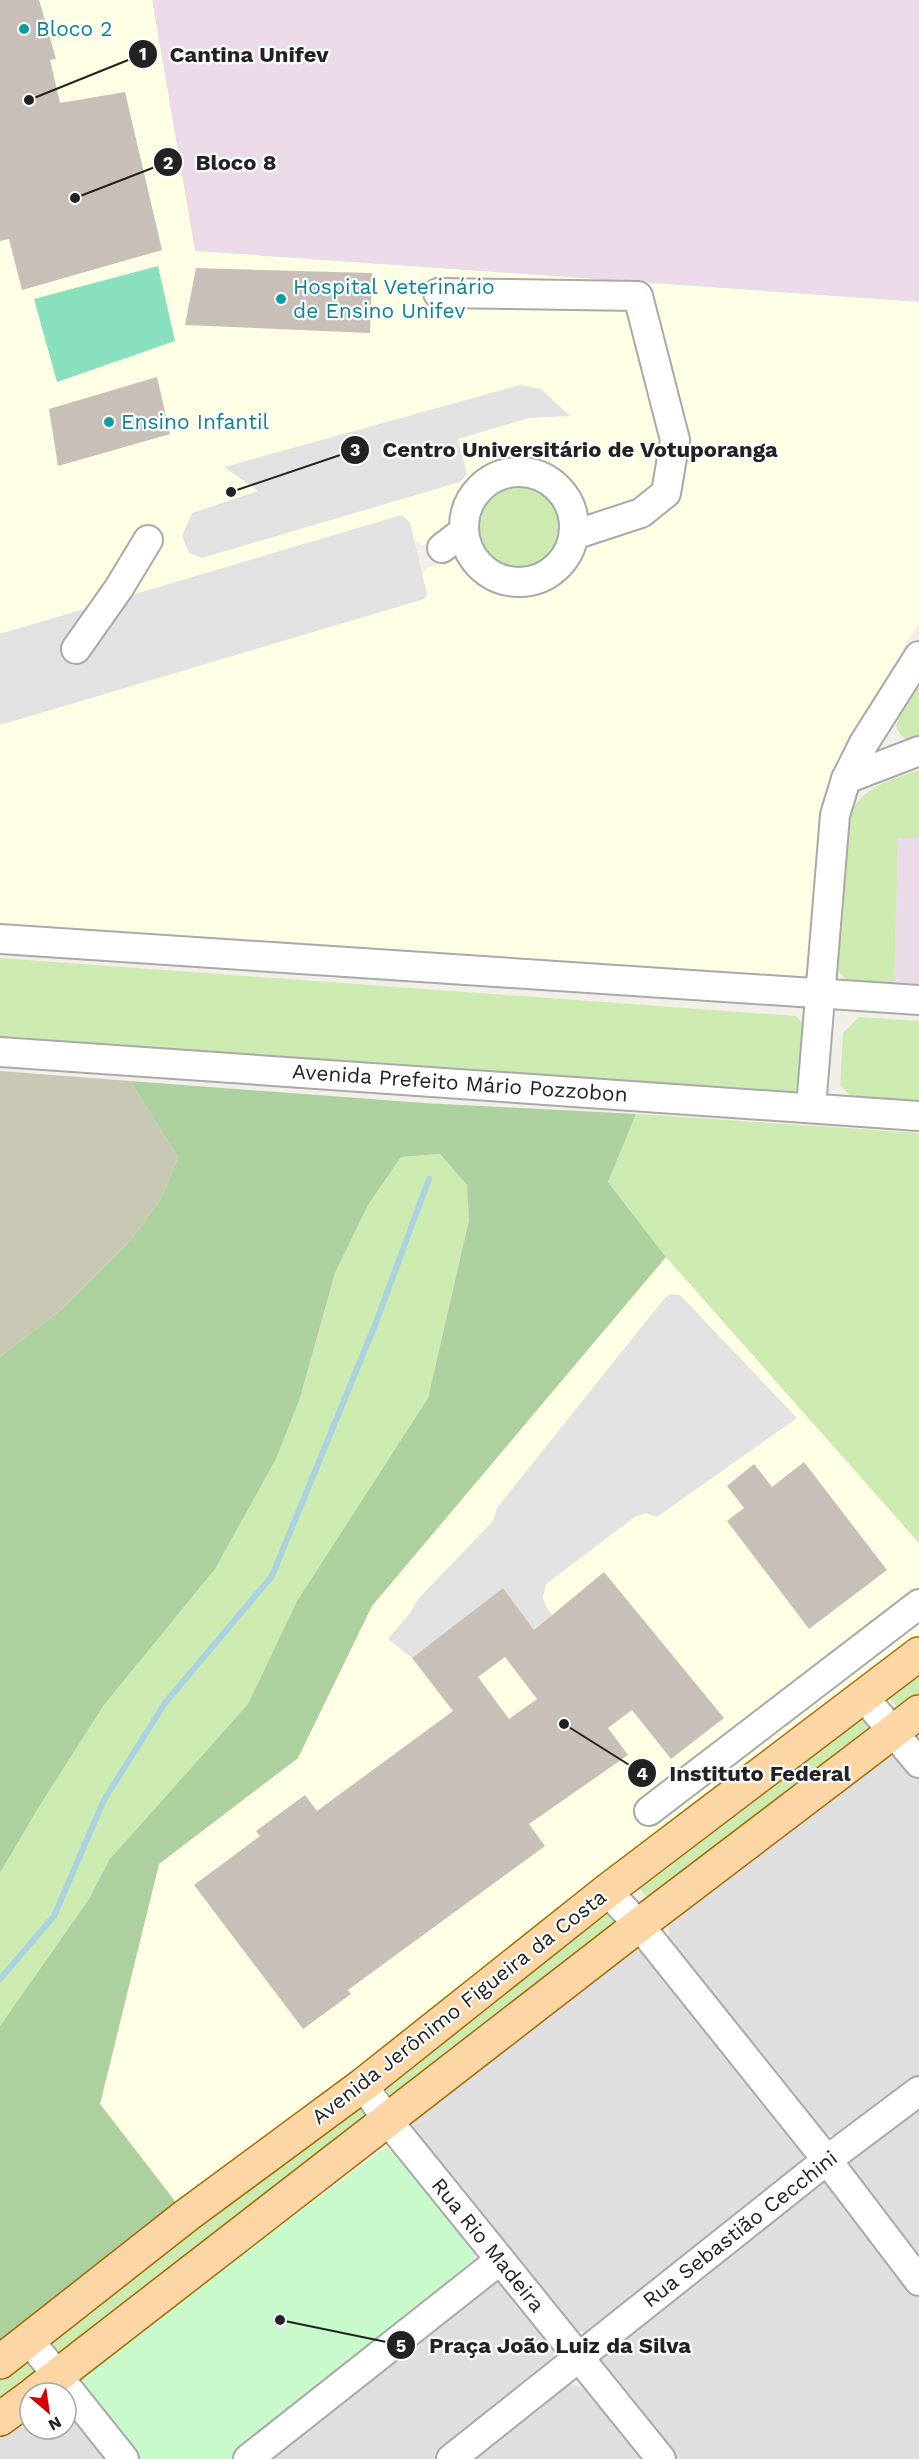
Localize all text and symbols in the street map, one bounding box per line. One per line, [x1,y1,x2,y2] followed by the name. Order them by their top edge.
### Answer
[36,16,113,41] place label: Bloco 2
[17,22,31,36] marker: Bloco 2
[128,34,341,74] callout: Cantina Unifev
[169,42,329,67] text: Cantina Unifev
[139,43,147,64] text: 1
[153,142,288,182] callout: Bloco 8
[195,150,277,175] text: Bloco 8
[163,152,173,173] text: 2
[293,274,495,323] place label: Hospital Veterinário de Ensino Unifev
[274,292,288,306] marker: Hospital Veterinário de Ensino Unifev
[121,409,270,434] place label: Ensino Infantil
[102,415,116,429] marker: Ensino Infantil
[340,430,790,470] callout: Centro Universitário de Votuporanga
[382,437,778,462] text: Centro Universitário de Votuporanga
[350,439,360,460] text: 3
[292,1058,629,1107] street label: Avenida Prefeito Mário Pozzobon
[627,1753,863,1793] callout: Instituto Federal
[669,1761,852,1786] text: Instituto Federal
[636,1763,648,1784] text: 4
[307,1884,611,2129] street label: Avenida Jerônimo Figueira da Costa
[637,2145,842,2312] street label: Rua Sebastião Cecchini
[427,2173,550,2317] street label: Rua Rio Madeira
[386,2325,703,2365] callout: Praça João Luiz da Silva
[429,2333,691,2358] text: Praça João Luiz da Silva
[396,2335,406,2356] text: 5
[18,2381,78,2441] north arrow
[45,2412,65,2435] text: N

